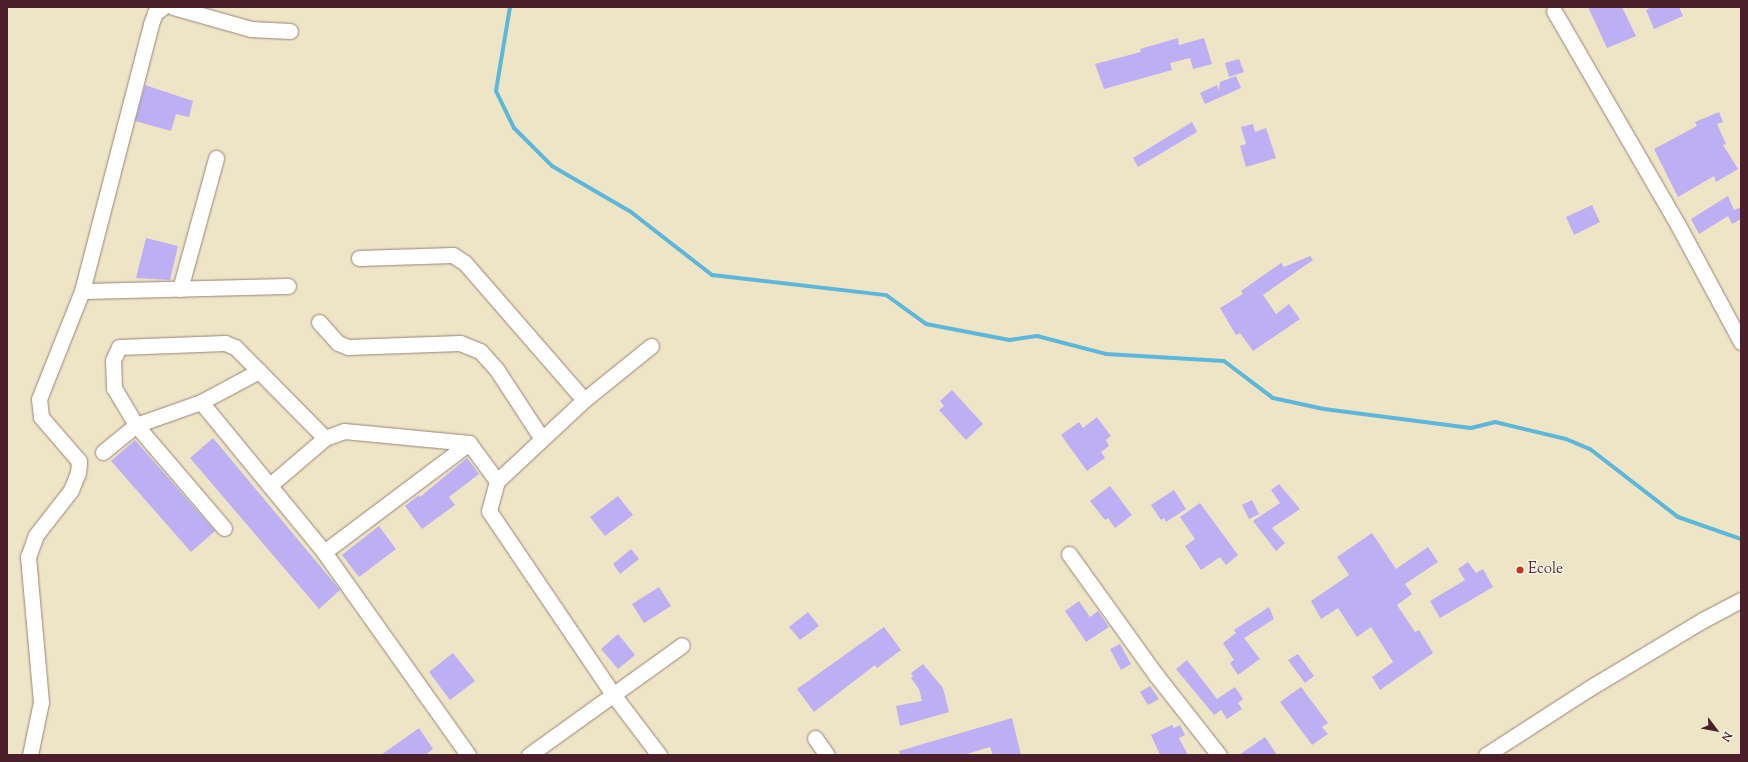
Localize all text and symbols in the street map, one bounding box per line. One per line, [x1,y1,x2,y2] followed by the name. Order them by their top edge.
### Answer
[1528,561,1563,579] place label: Ecole
[1515,565,1525,575] marker: Ecole
[1696,710,1736,750] north arrow
[1717,728,1735,744] text: N

